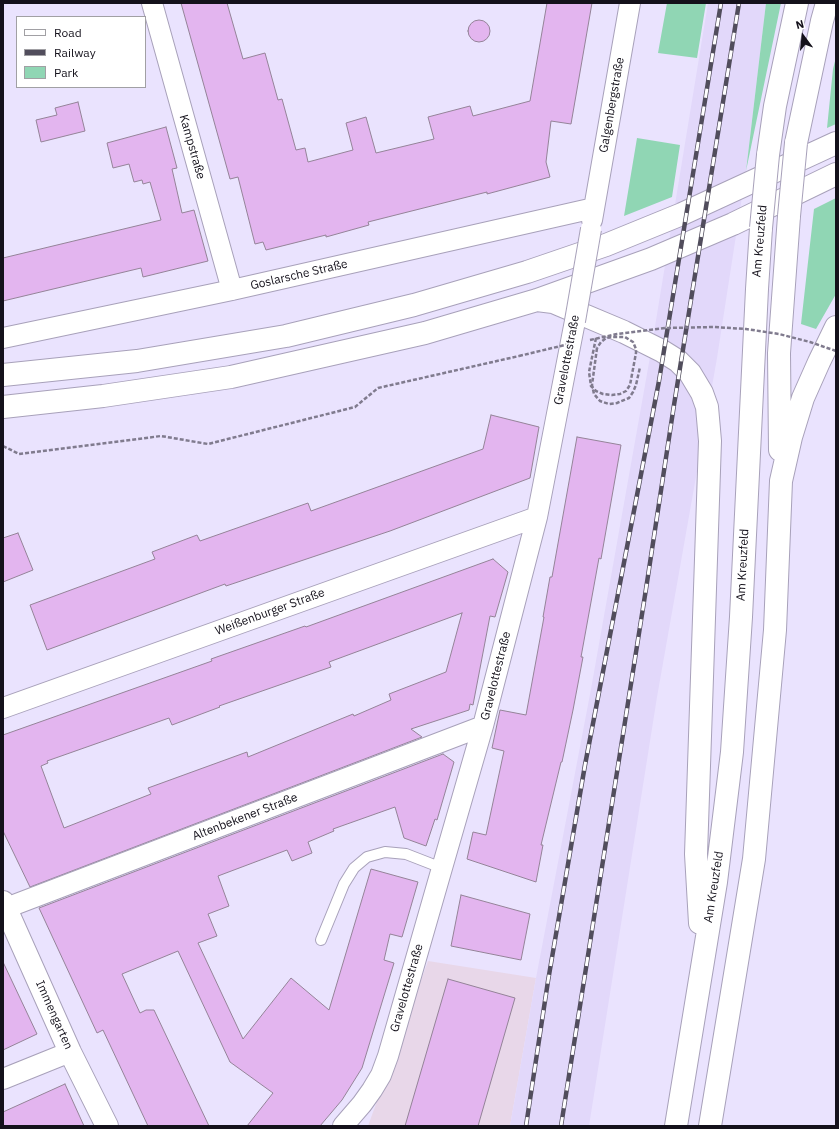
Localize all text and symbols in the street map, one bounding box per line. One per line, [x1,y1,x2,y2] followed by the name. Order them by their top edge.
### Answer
[16,16,146,88] legend
[783,16,823,56] north arrow
[794,17,806,32] text: N
[54,25,82,40] text: Road
[54,45,96,60] text: Railway
[597,56,627,154] street label: Galgenbergstraße
[54,65,78,80] text: Park
[176,113,208,181] street label: Kampstraße
[750,204,770,278] street label: Am Kreuzfeld
[249,257,349,293] street label: Goslarsche Straße
[551,314,583,406] street label: Gravelottestraße
[734,528,752,602] street label: Am Kreuzfeld
[213,586,327,638] street label: Weißenburger Straße
[478,630,514,722] street label: Gravelottestraße
[190,790,300,844] street label: Altenbekener Straße
[701,850,727,924] street label: Am Kreuzfeld
[388,942,426,1034] street label: Gravelottestraße
[32,978,76,1052] street label: Immengarten

